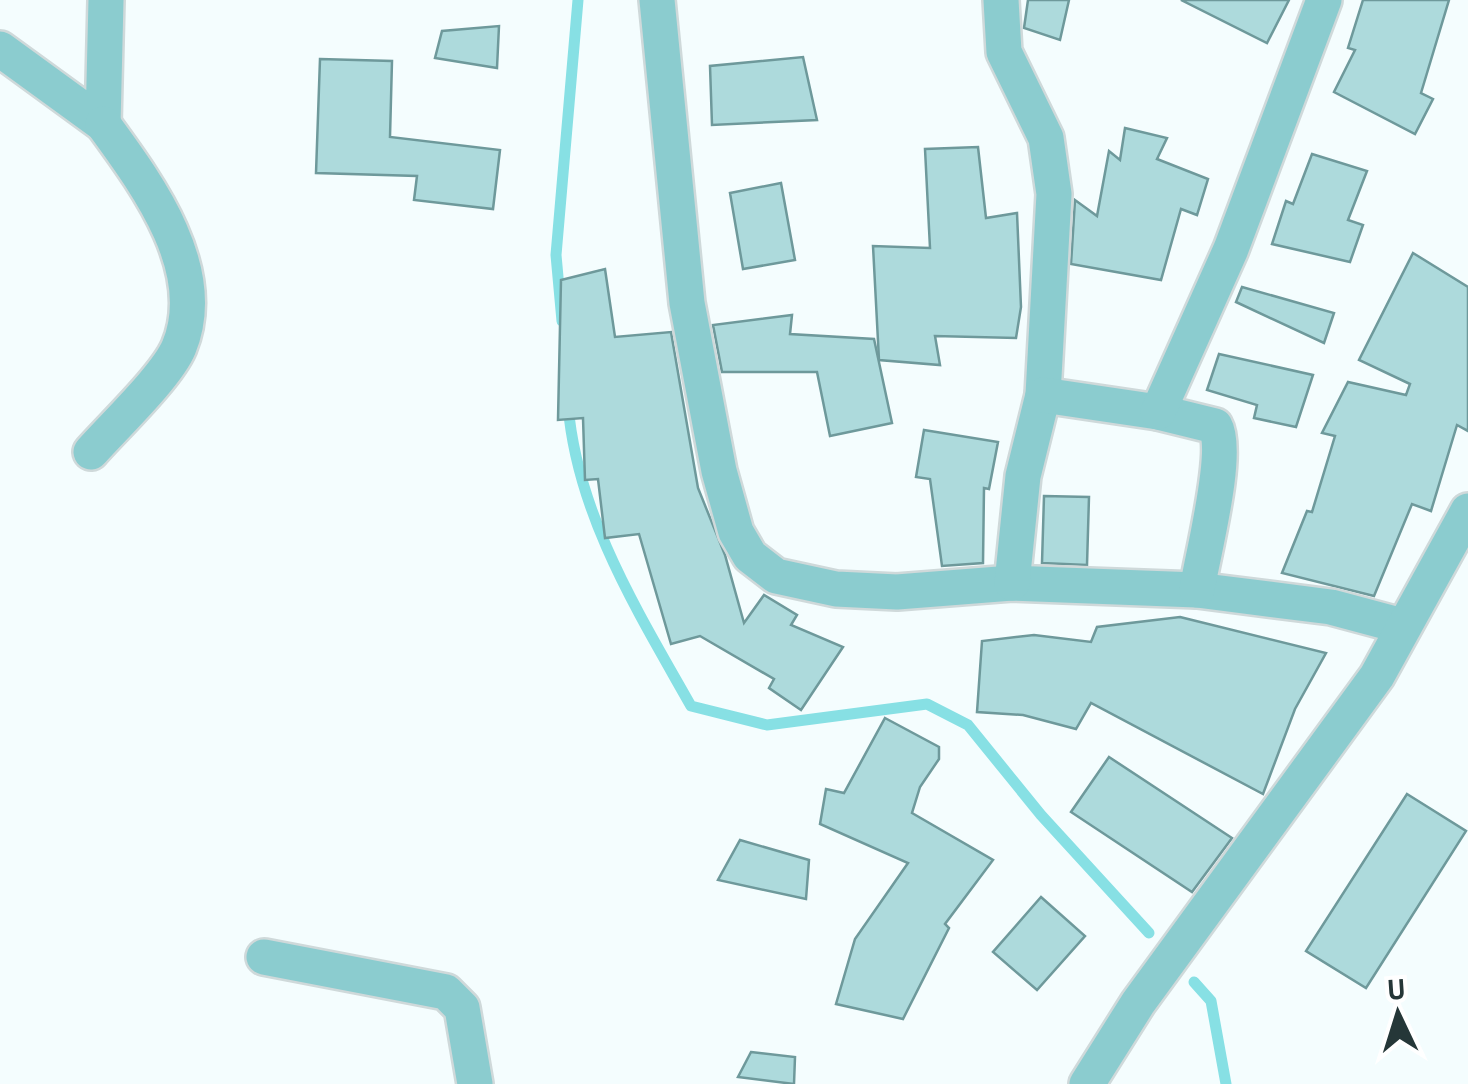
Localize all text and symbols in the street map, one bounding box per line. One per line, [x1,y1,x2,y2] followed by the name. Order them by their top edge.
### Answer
[1348,964,1448,1064] north arrow
[1386,969,1406,1008] text: U

